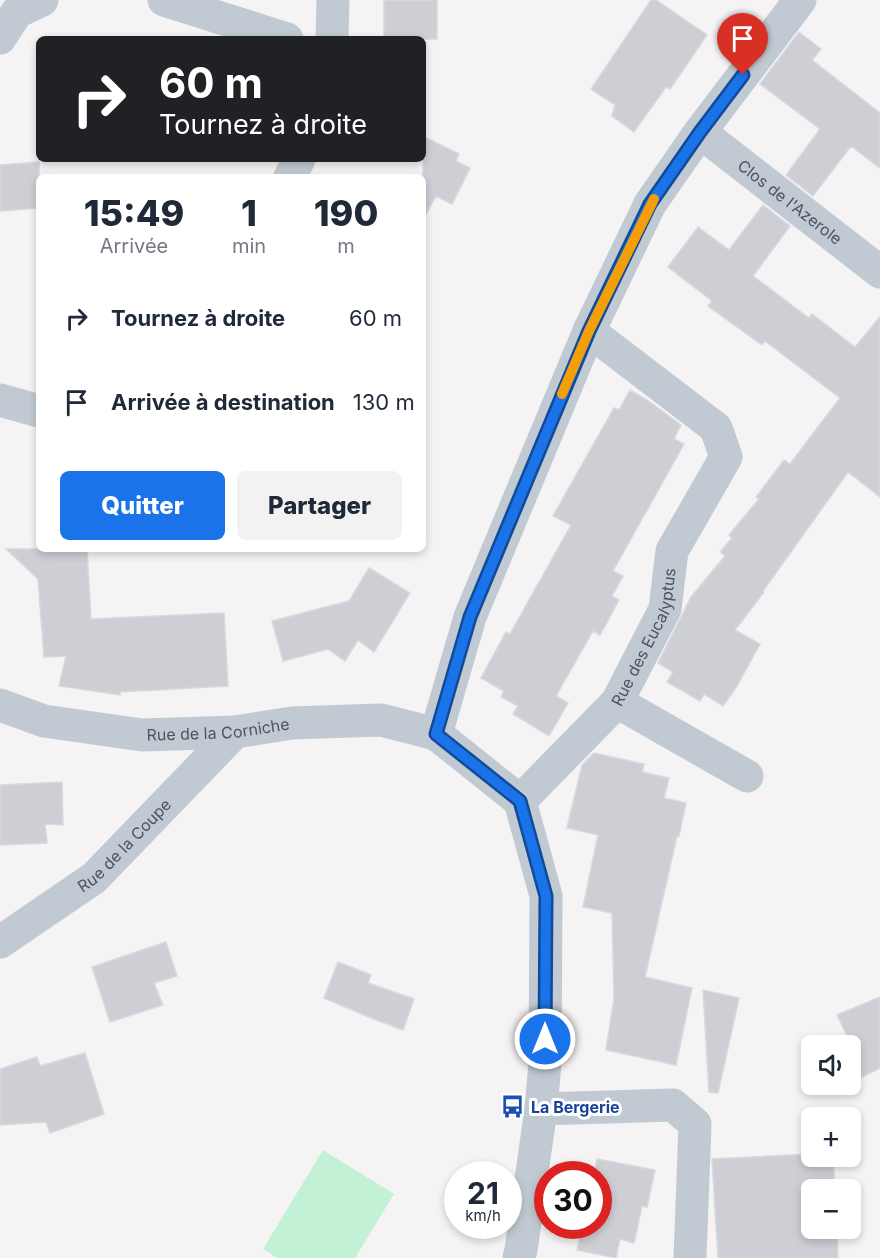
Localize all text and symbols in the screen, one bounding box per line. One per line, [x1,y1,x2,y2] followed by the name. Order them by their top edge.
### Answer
[717,13,768,75] pin
[726,22,759,55] icon: arrive
[159,57,263,108] text: 60 m
[60,60,138,138] icon: right
[159,108,367,141] text: Tournez à droite
[734,155,846,249] street label: Clos de l'Azerole
[84,191,184,235] text: 15:49
[241,191,257,235] text: 1
[314,191,378,235] text: 190
[100,234,168,258] text: Arrivée
[232,234,266,258] text: min
[337,234,355,258] text: m
[60,302,93,335] icon: right
[111,305,285,331] text: Tournez à droite
[349,305,402,331] text: 60 m
[60,386,93,419] icon: arrive
[111,389,335,415] text: Arrivée à destination
[353,389,415,415] text: 130 m
[60,471,225,540] button: Quitter
[237,471,402,540] button: Partager
[607,567,680,709] street label: Rue des Eucalyptus
[146,714,291,745] street label: Rue de la Corniche
[74,794,175,896] street label: Rue de la Coupe
[513,1007,577,1071] position arrow
[801,1035,861,1239] map controls
[801,1035,861,1095] button: sound
[500,1094,526,1120] bus stop icon: La Bergerie
[531,1097,620,1117] place label: La Bergerie
[801,1107,861,1167] button: +
[534,1161,612,1239] speed limit sign: 30
[467,1175,499,1211] text: 21
[801,1179,861,1239] button: −
[465,1206,501,1225] text: km/h

